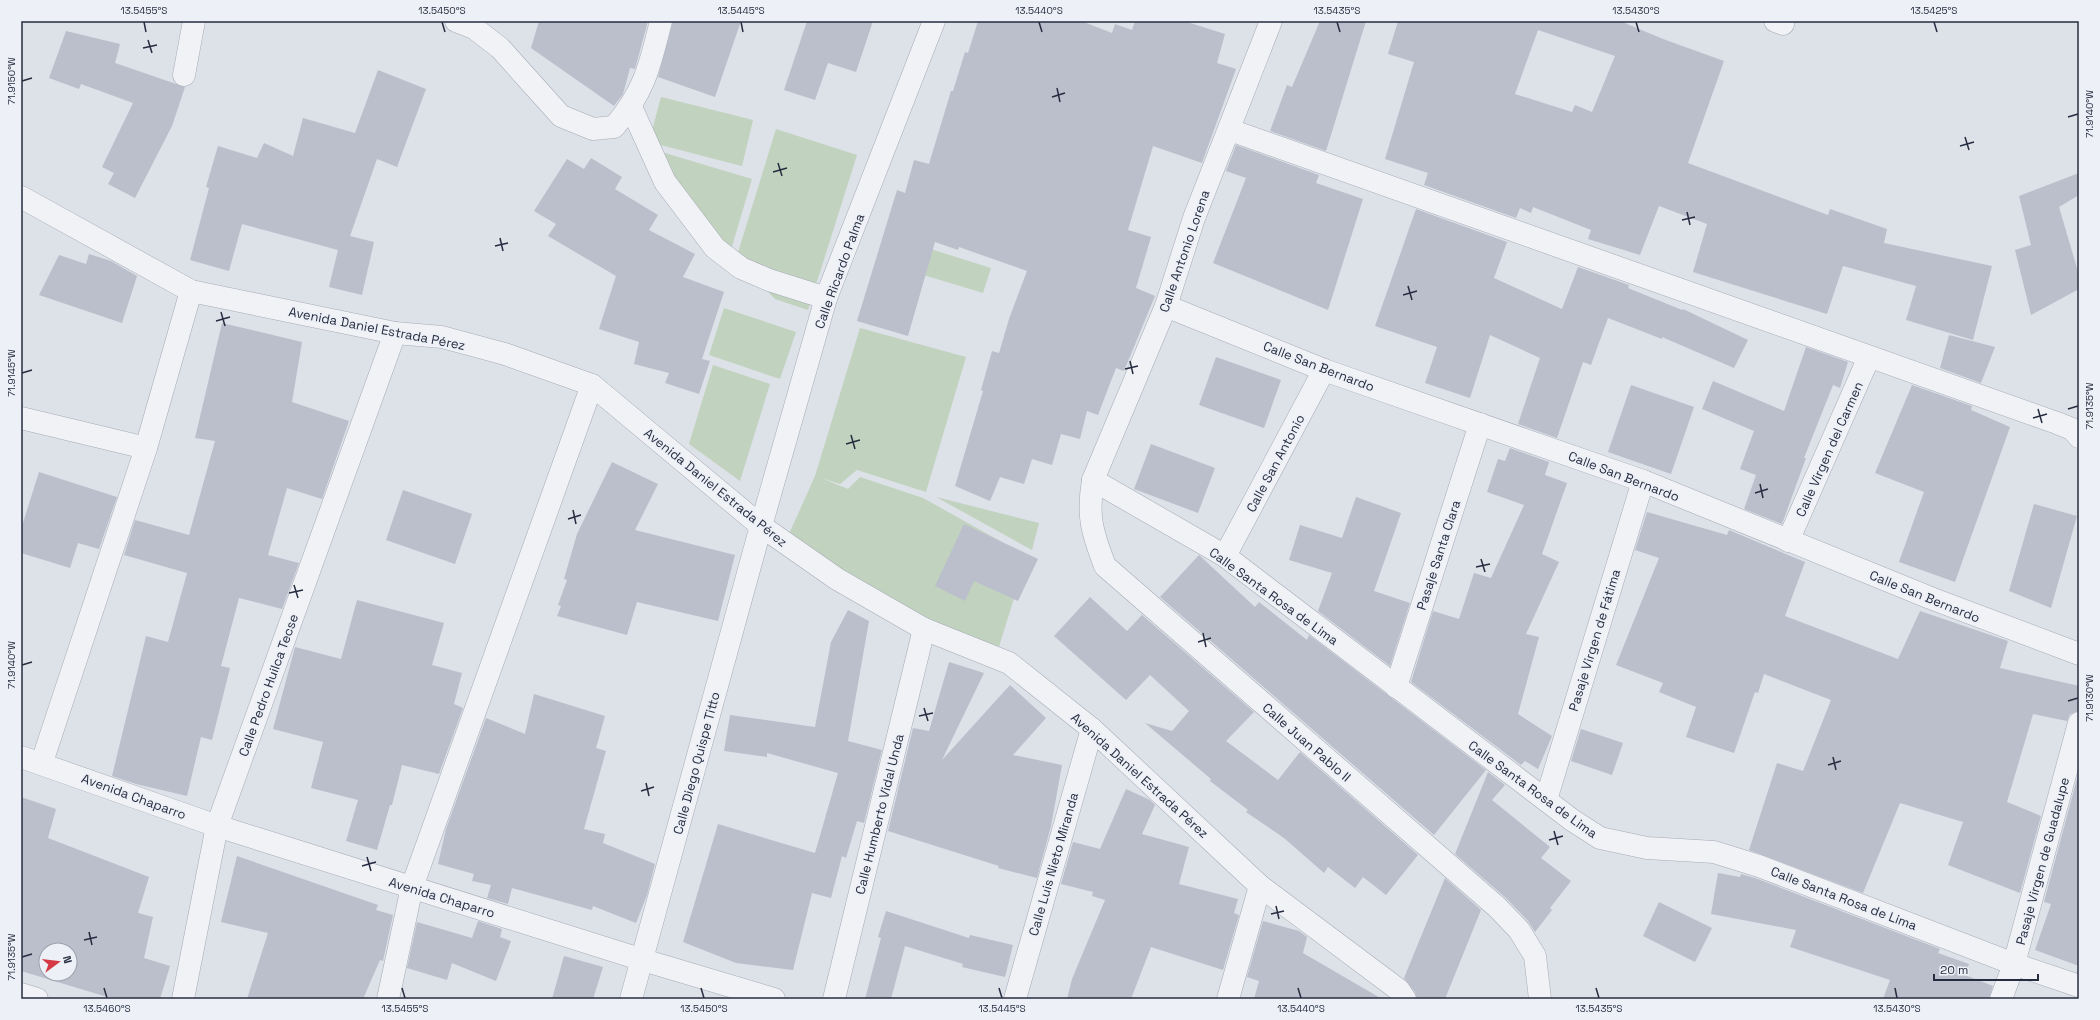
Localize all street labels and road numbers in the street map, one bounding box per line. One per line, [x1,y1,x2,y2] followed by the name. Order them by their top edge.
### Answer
[1156,187,1214,315] street label: Calle Antonio Lorena
[811,211,868,331] street label: Calle Ricardo Palma
[287,303,467,354] street label: Avenida Daniel Estrada Pérez
[1261,337,1377,395] street label: Calle San Bernardo
[1792,379,1867,520] street label: Calle Virgen del Carmen
[1242,411,1308,515] street label: Calle San Antonio
[641,424,791,551] street label: Avenida Daniel Estrada Pérez
[1566,447,1682,505] street label: Calle San Bernardo
[1413,497,1464,612] street label: Pasaje Santa Clara
[1206,544,1342,649] street label: Calle Santa Rosa de Lima
[1565,566,1624,713] street label: Pasaje Virgen de Fátima
[1867,567,1983,626] street label: Calle San Bernardo
[235,612,302,759] street label: Calle Pedro Huilca Tecse
[669,690,724,836] street label: Calle Diego Quispe Titto
[1259,699,1354,785] street label: Calle Juan Pablo II
[1067,709,1212,842] street label: Avenida Daniel Estrada Pérez
[851,732,908,896] street label: Calle Humberto Vidal Unda
[1465,737,1601,842] street label: Calle Santa Rosa de Lima
[79,770,188,823] street label: Avenida Chaparro
[2012,775,2073,947] street label: Pasaje Virgen de Guadalupe
[1025,790,1082,938] street label: Calle Luis Nieto Miranda
[1768,863,1920,934] street label: Calle Santa Rosa de Lima
[387,873,497,922] street label: Avenida Chaparro

